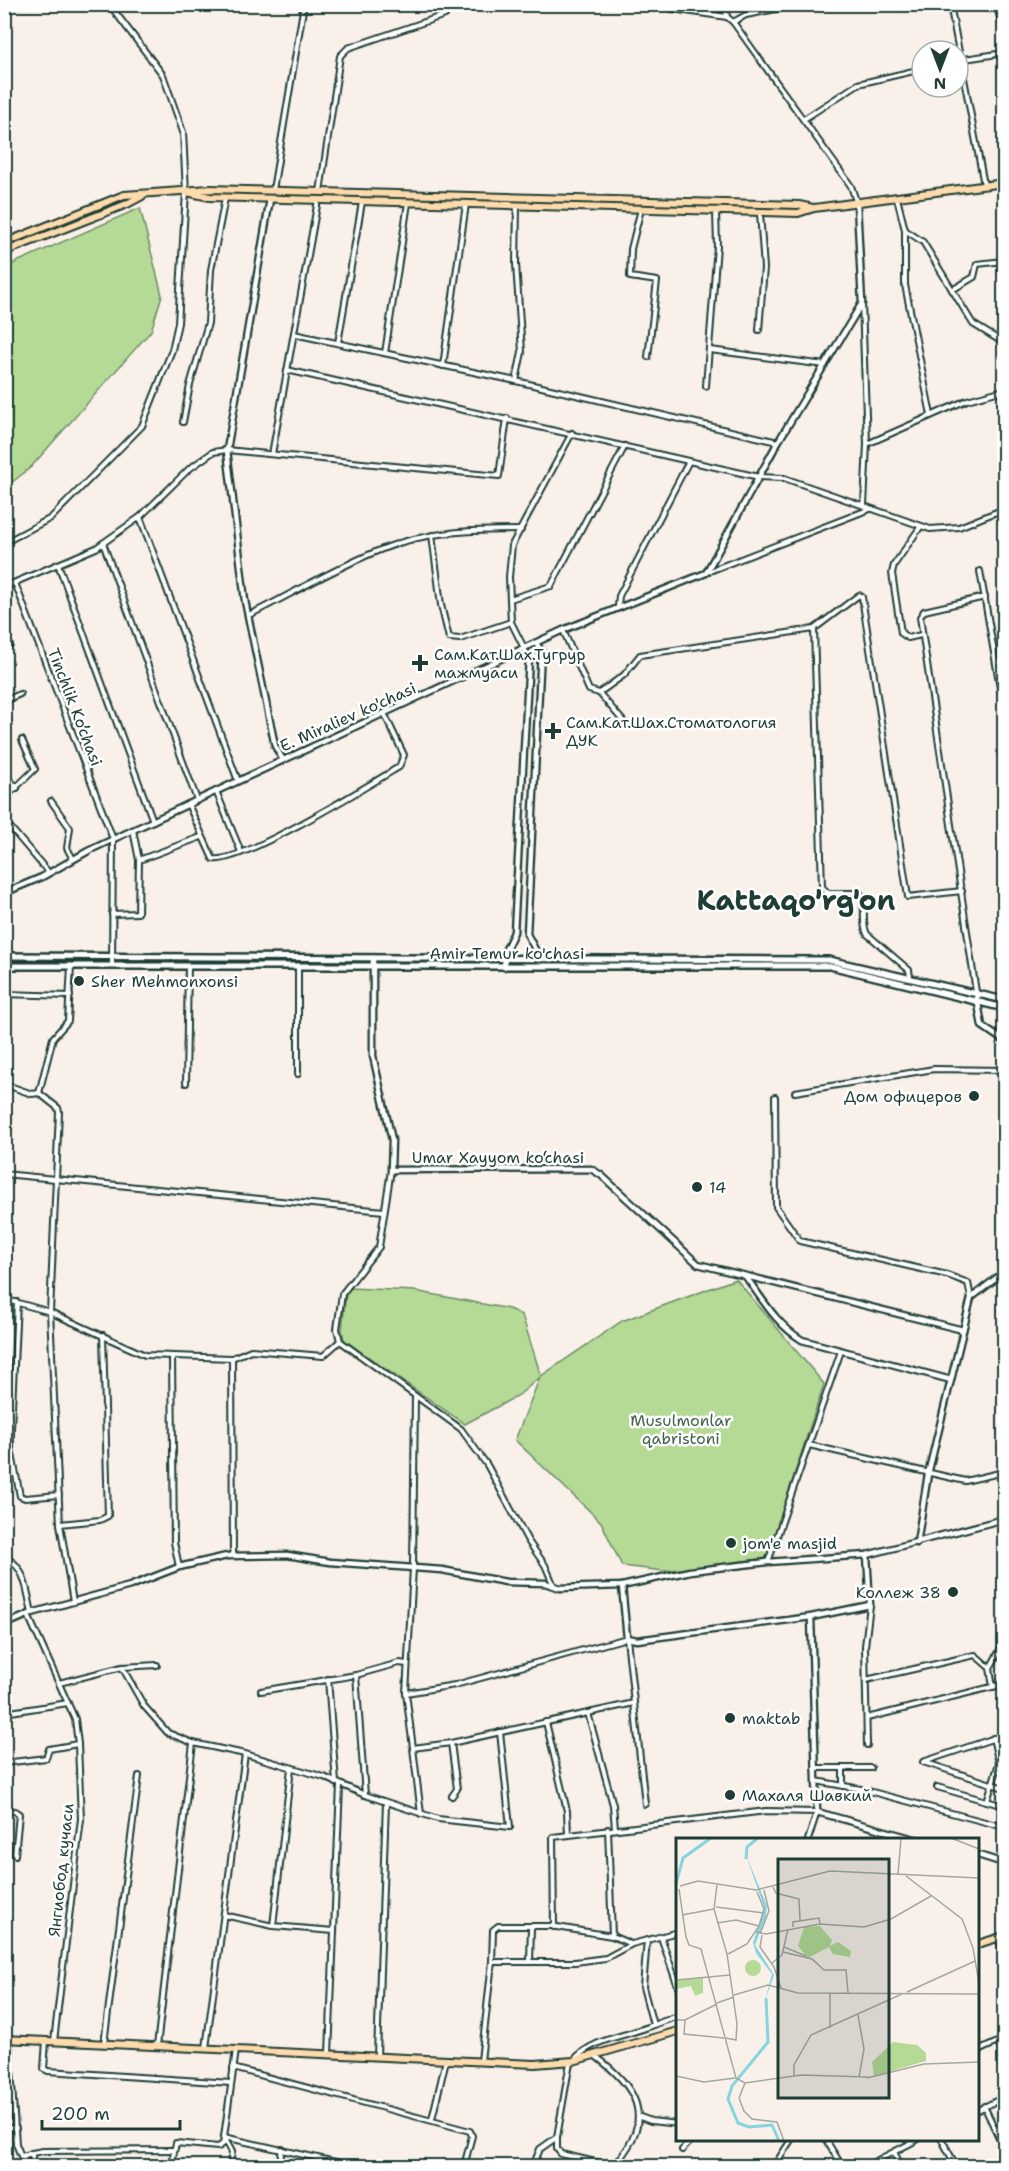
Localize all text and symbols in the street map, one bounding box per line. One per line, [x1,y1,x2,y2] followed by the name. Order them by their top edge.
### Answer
[910,39,970,99] north arrow
[934,73,946,94] text: N
[434,644,586,683] place label: Сам.Кат.Шах.Тугрур мажмуаси
[43,645,107,769] street label: Tinchlik Ko’chasi
[411,654,429,672] marker: Сам.Кат.Шах.Тугрур мажмуаси
[277,678,419,756] street label: E. Miraliev ko'chasi
[566,712,777,751] place label: Сам.Кат.Шах.Стоматология ДУК
[544,722,562,740] marker: Сам.Кат.Шах.Стоматология ДУК
[697,881,895,919] district label: Kattaqo'rg'on
[430,943,584,964] street label: Amir Temur ko'chasi
[91,971,238,992] place label: Sher Mehmonxonsi
[72,974,86,988] marker: Sher Mehmonxonsi
[844,1086,962,1107] place label: Дом офицеров
[967,1089,981,1103] marker: Дом офицеров
[412,1147,584,1168] street label: Umar Xayyom ko‘chasi
[709,1177,726,1198] place label: 14
[690,1180,704,1194] marker: 14
[630,1410,732,1449] park label: Musulmonlar qabristoni
[742,1533,837,1554] place label: jom'e masjid
[724,1536,738,1550] marker: jom'e masjid
[856,1582,941,1603] place label: Коллеж 38
[946,1585,960,1599] marker: Коллеж 38
[742,1708,800,1729] place label: maktab
[723,1711,737,1725] marker: maktab
[742,1785,872,1806] place label: Махаля Шавкий
[723,1788,737,1802] marker: Махаля Шавкий
[44,1802,78,1938] street label: Янгиобод кучаси
[676,1838,979,2141] inset map
[42,2093,180,2131] scale bar
[51,2102,110,2126] text: 200 m

